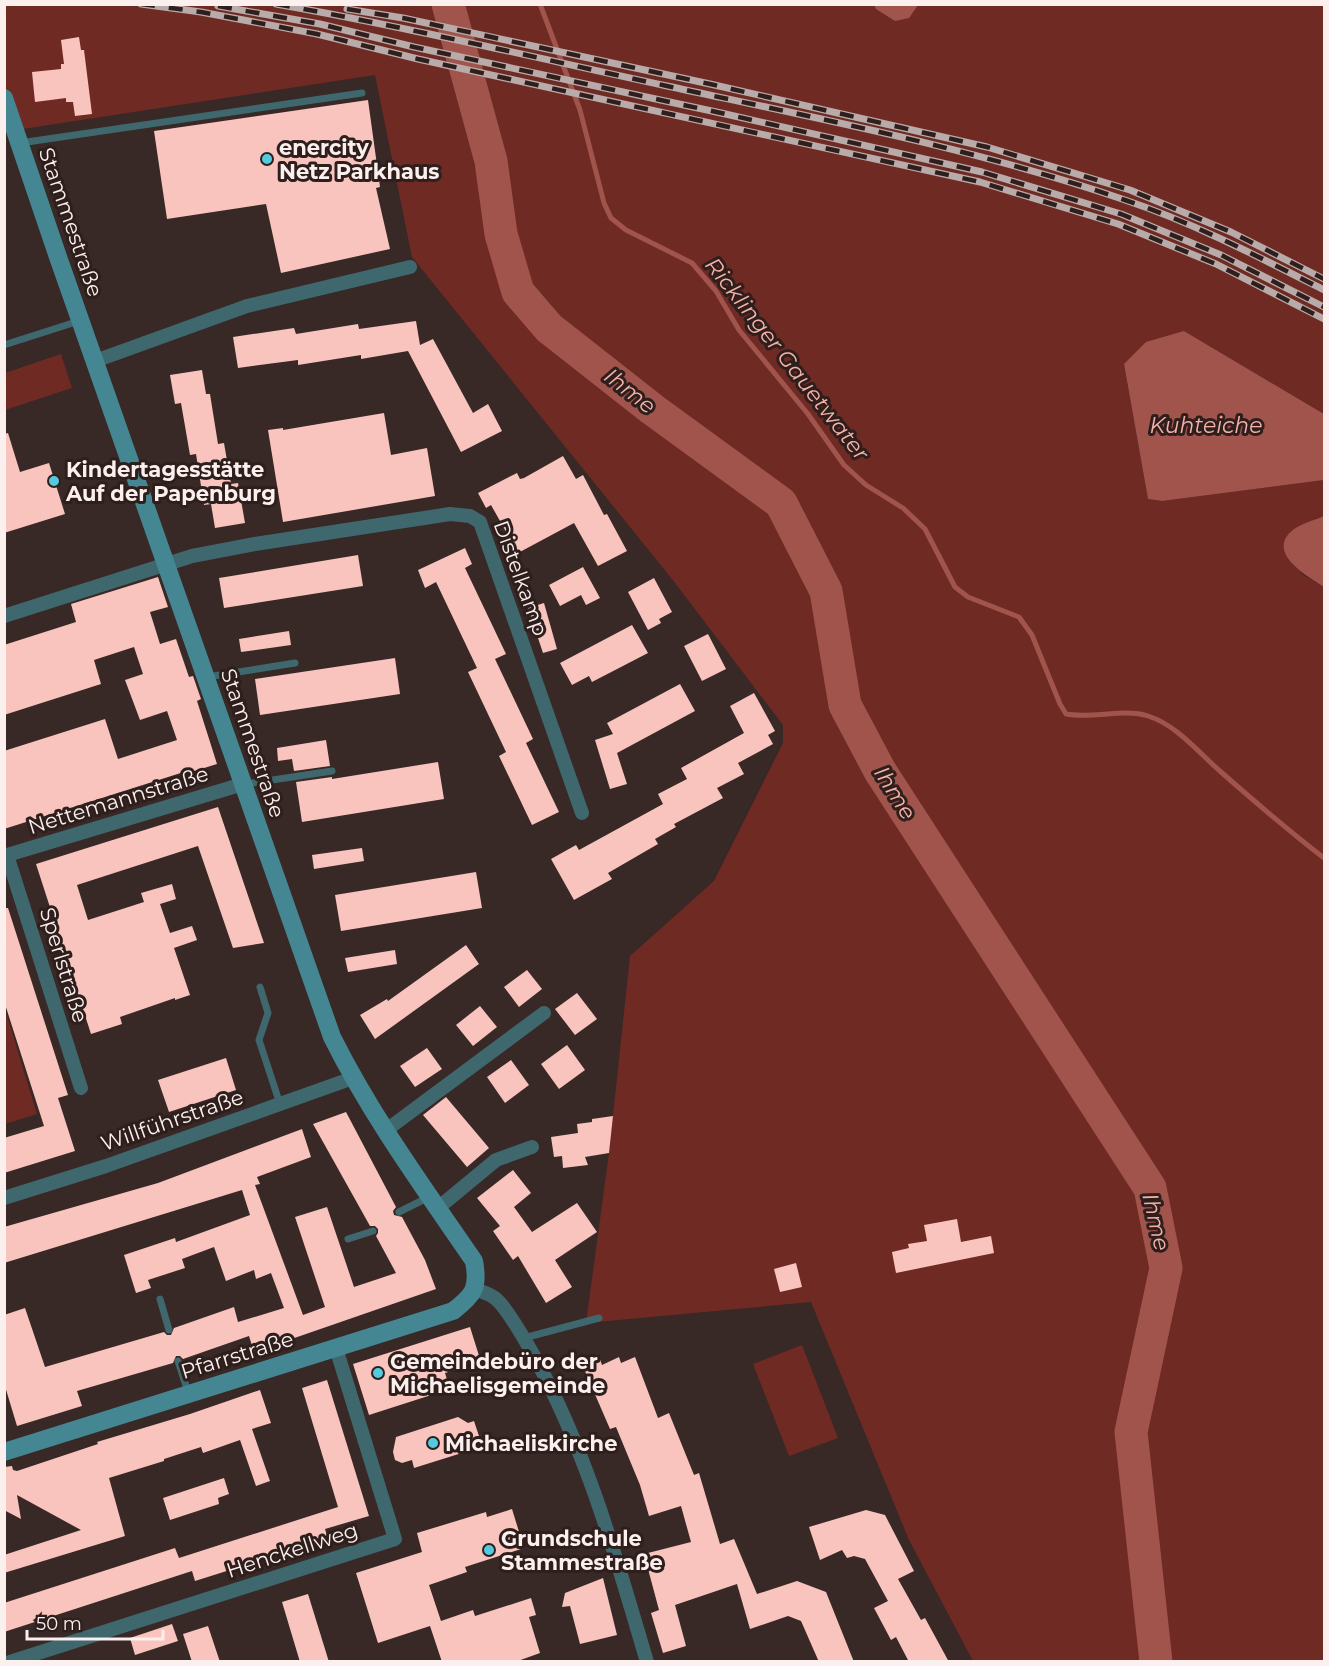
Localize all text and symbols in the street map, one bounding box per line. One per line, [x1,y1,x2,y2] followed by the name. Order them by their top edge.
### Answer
[279,135,440,184] place label: enercity Netz Parkhaus
[34,144,108,300] street label: Stammestraße
[260,152,274,166] marker: enercity Netz Parkhaus
[699,252,875,467] water label: Ricklinger Gauetwater
[599,362,661,420] water label: Ihme
[1149,412,1263,439] water label: Kuhteiche
[65,457,276,506] place label: Kindertagesstätte Auf der Papenburg
[47,474,61,488] marker: Kindertagesstätte Auf der Papenburg
[489,517,553,639] street label: Distelkamp
[216,665,290,821] street label: Stammestraße
[25,761,211,839] street label: Nettemannstraße
[868,761,922,825] water label: Ihme
[35,904,93,1026] street label: Sperlstraße
[97,1084,247,1156] street label: Willführstraße
[1136,1191,1176,1253] water label: Ihme
[178,1326,296,1384] street label: Pfarrstraße
[390,1349,605,1398] place label: Gemeindebüro der Michaelisgemeinde
[371,1366,385,1380] marker: Gemeindebüro der Michaelisgemeinde
[445,1431,617,1456] place label: Michaeliskirche
[426,1436,440,1450] marker: Michaeliskirche
[223,1517,361,1583] street label: Henckellweg
[501,1526,663,1575] place label: Grundschule Stammestraße
[482,1543,496,1557] marker: Grundschule Stammestraße
[27,1603,164,1641] scale bar
[36,1613,82,1635] text: 50 m

